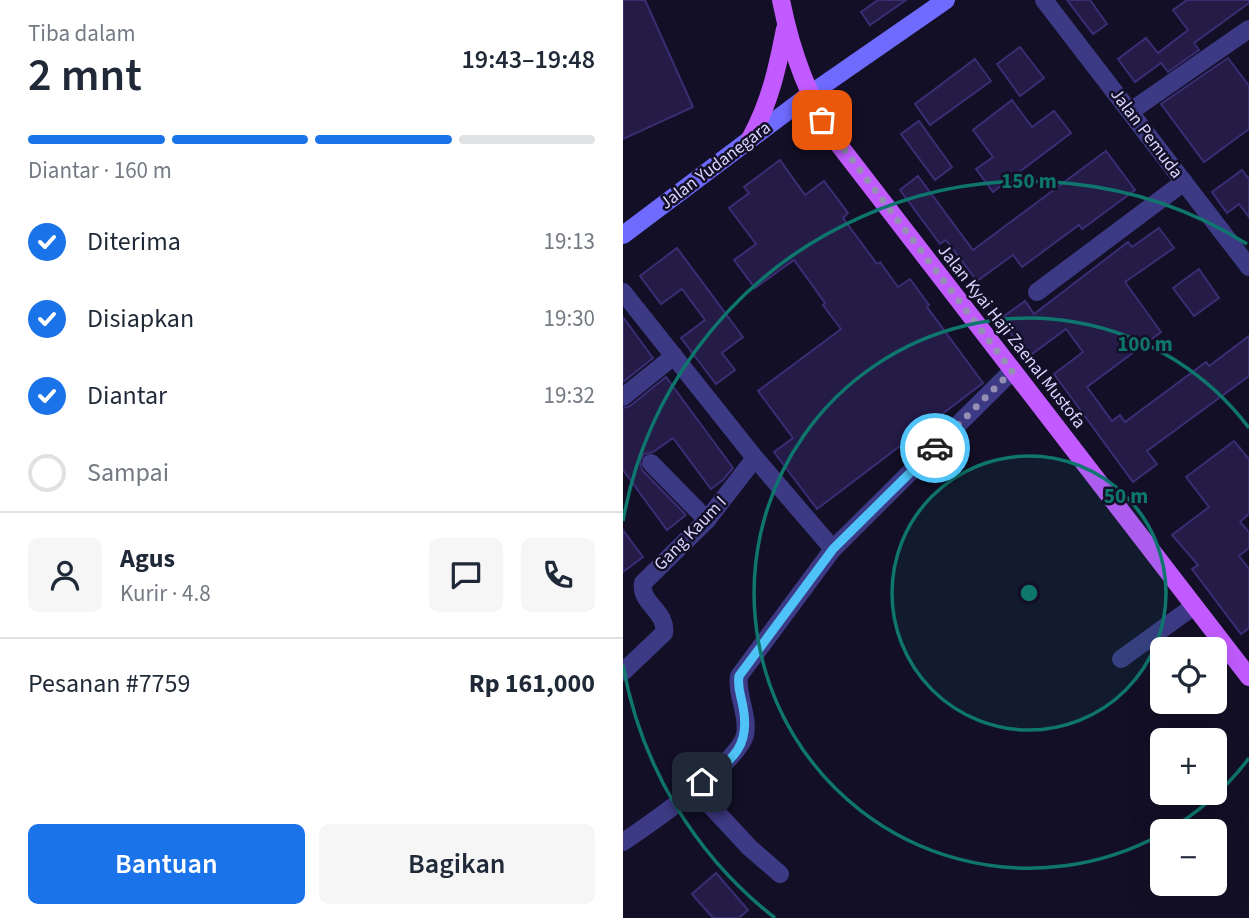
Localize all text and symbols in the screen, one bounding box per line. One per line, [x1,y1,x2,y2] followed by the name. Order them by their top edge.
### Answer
[28,17,135,50] text: Tiba dalam
[462,41,595,78] text: 19:43–19:48
[28,43,142,108] text: 2 mnt
[1104,83,1189,184] street label: Jalan Pemuda
[792,90,852,150] pin
[803,101,841,139] icon: bag
[655,115,776,215] street label: Jalan Yudanegara
[28,154,172,187] text: Diantar · 160 m
[1001,166,1057,196] text: 150 m
[28,223,66,261] icon: check
[87,223,181,260] text: Diterima
[544,225,595,258] text: 19:13
[932,239,1091,434] street label: Jalan Kyai Haji Zaenal Mustofa
[28,300,66,338] icon: check
[87,300,194,337] text: Disiapkan
[544,302,595,335] text: 19:30
[1117,329,1173,359] text: 100 m
[28,377,66,415] icon: check
[87,377,167,414] text: Diantar
[544,379,595,412] text: 19:32
[900,413,970,483] courier
[916,429,954,467] icon: car
[87,454,169,491] text: Sampai
[1104,481,1148,511] text: 50 m
[648,490,732,576] street label: Gang Kaum I
[28,538,102,612] button: person
[429,538,503,612] button: chat
[521,538,595,612] button: phone
[120,540,175,577] text: Agus
[120,577,211,610] text: Kurir · 4.8
[1017,581,1041,605] centre of rings
[1150,637,1227,896] map controls
[1150,637,1227,714] button: locate
[28,665,190,702] text: Pesanan #7759
[469,665,595,702] text: Rp 161,000
[1150,728,1227,805] button: +
[672,752,732,812] pin
[683,763,721,801] icon: home
[1150,819,1227,896] button: −
[28,824,305,904] button: Bantuan
[319,824,595,904] button: Bagikan

